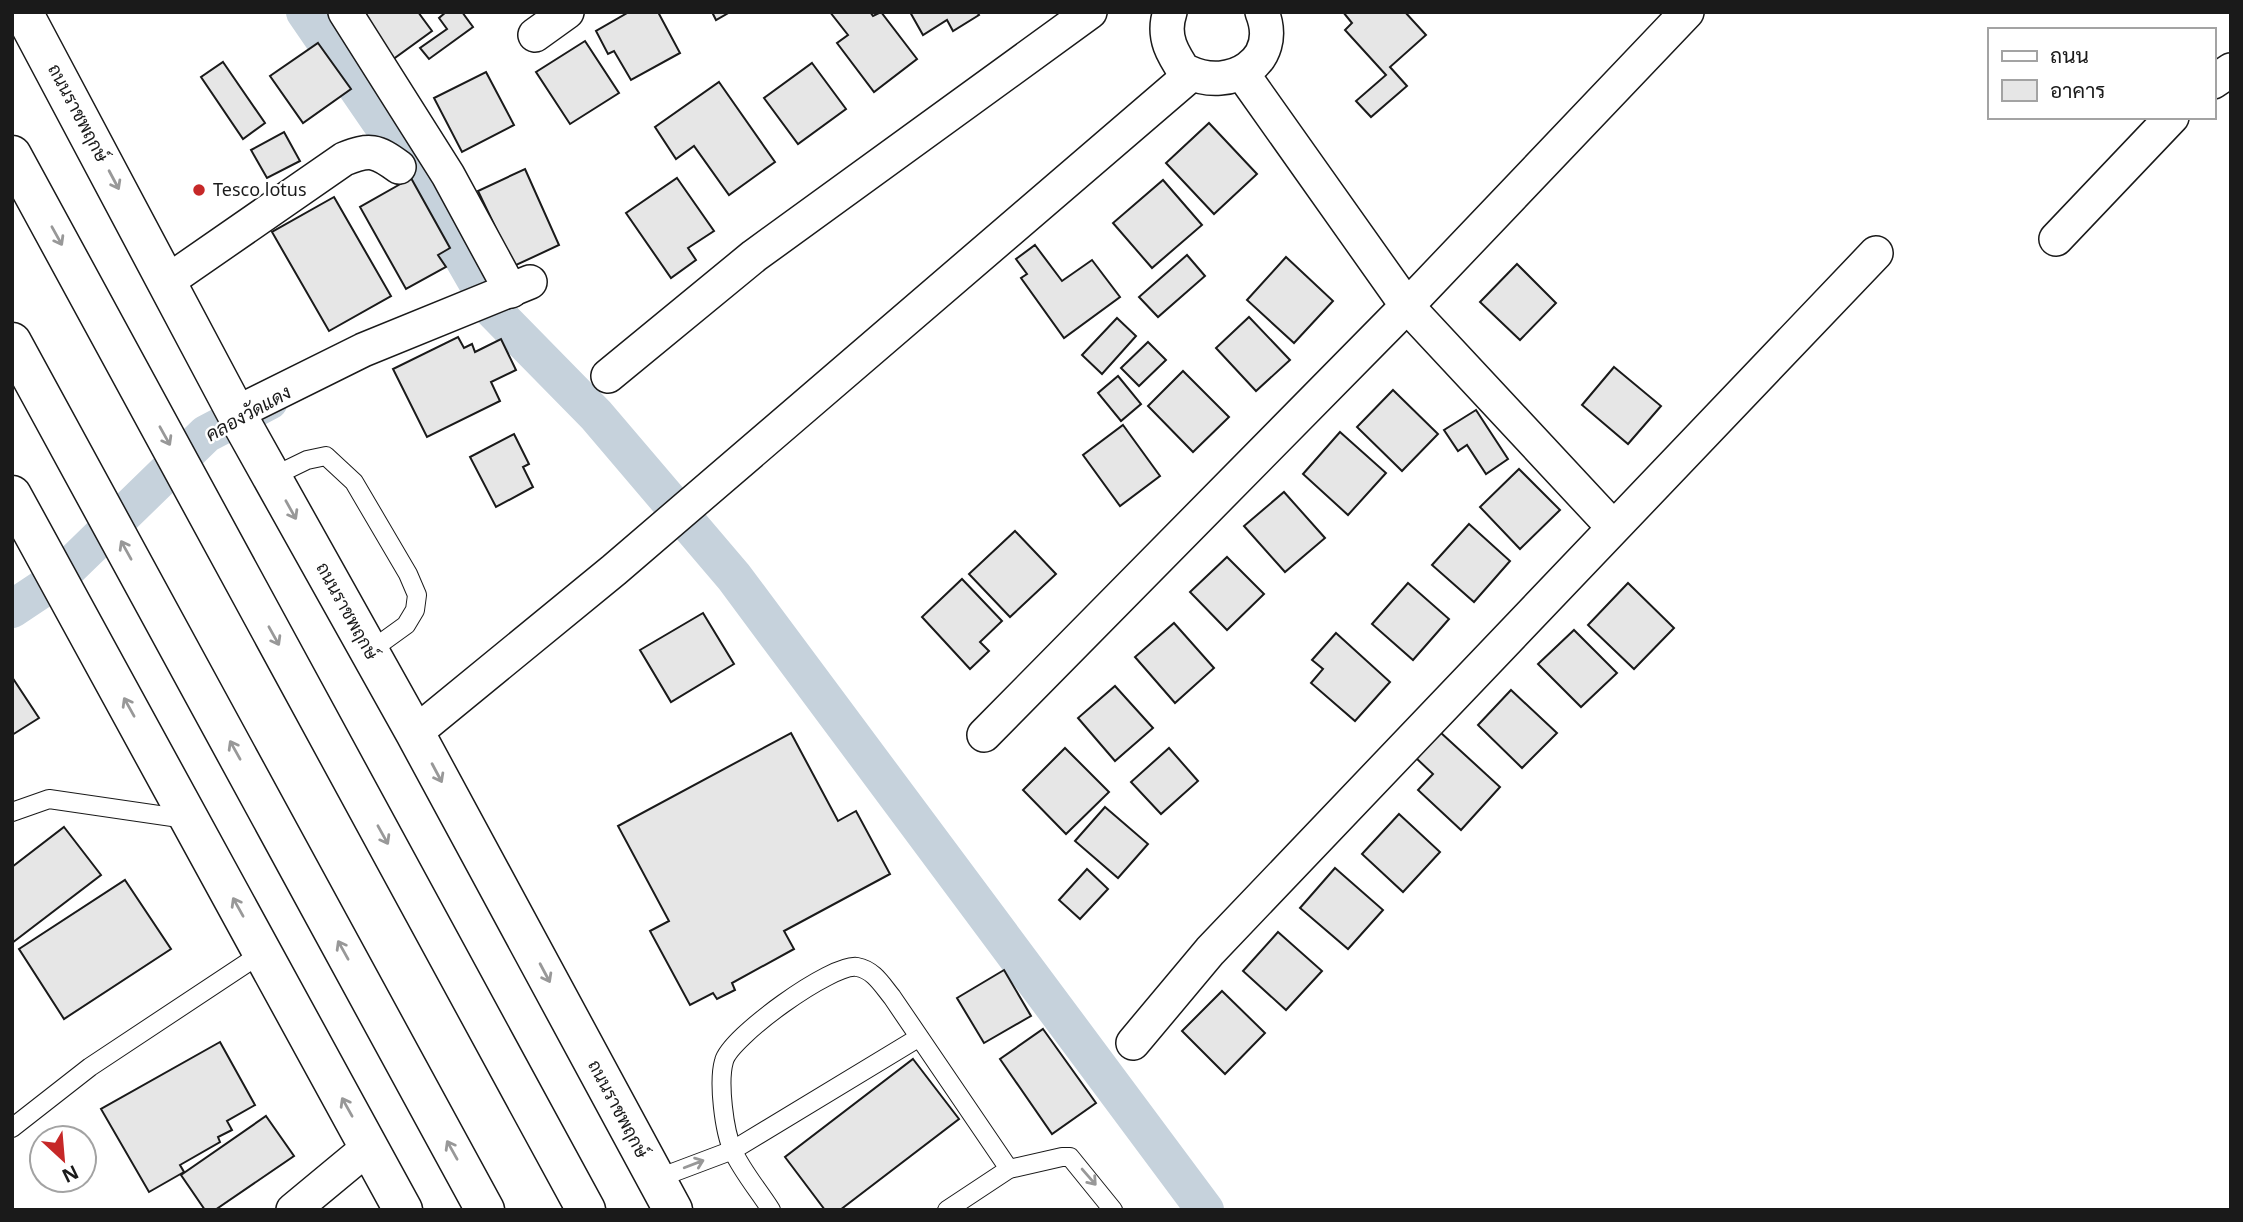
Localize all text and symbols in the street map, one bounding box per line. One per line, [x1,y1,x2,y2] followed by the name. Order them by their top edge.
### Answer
[1988,28,2215,119] legend
[2050,41,2089,69] text: ถนน
[43,59,115,166] street label: ถนนราชพฤกษ์
[2050,76,2106,104] text: อาคาร
[108,169,121,190] one-way arrow
[213,177,307,201] place label: Tesco lotus
[191,182,207,198] marker: Tesco lotus
[50,225,64,246] one-way arrow
[201,379,296,447] water label: คลองวัดแดง
[159,425,173,446] one-way arrow
[284,500,298,520] one-way arrow
[119,540,132,561] one-way arrow
[311,558,385,664] street label: ถนนราชพฤกษ์
[267,625,281,645] one-way arrow
[121,698,135,718] one-way arrow
[228,740,241,761] one-way arrow
[430,763,444,783] one-way arrow
[376,825,390,845] one-way arrow
[230,897,244,918] one-way arrow
[336,940,350,961] one-way arrow
[538,963,552,983] one-way arrow
[583,1055,655,1162] street label: ถนนราชพฤกษ์
[339,1097,353,1117] one-way arrow
[28,1124,98,1194] north arrow
[445,1140,458,1161] one-way arrow
[683,1157,705,1169] one-way arrow
[58,1159,83,1189] text: N
[1081,1168,1097,1186] one-way arrow

